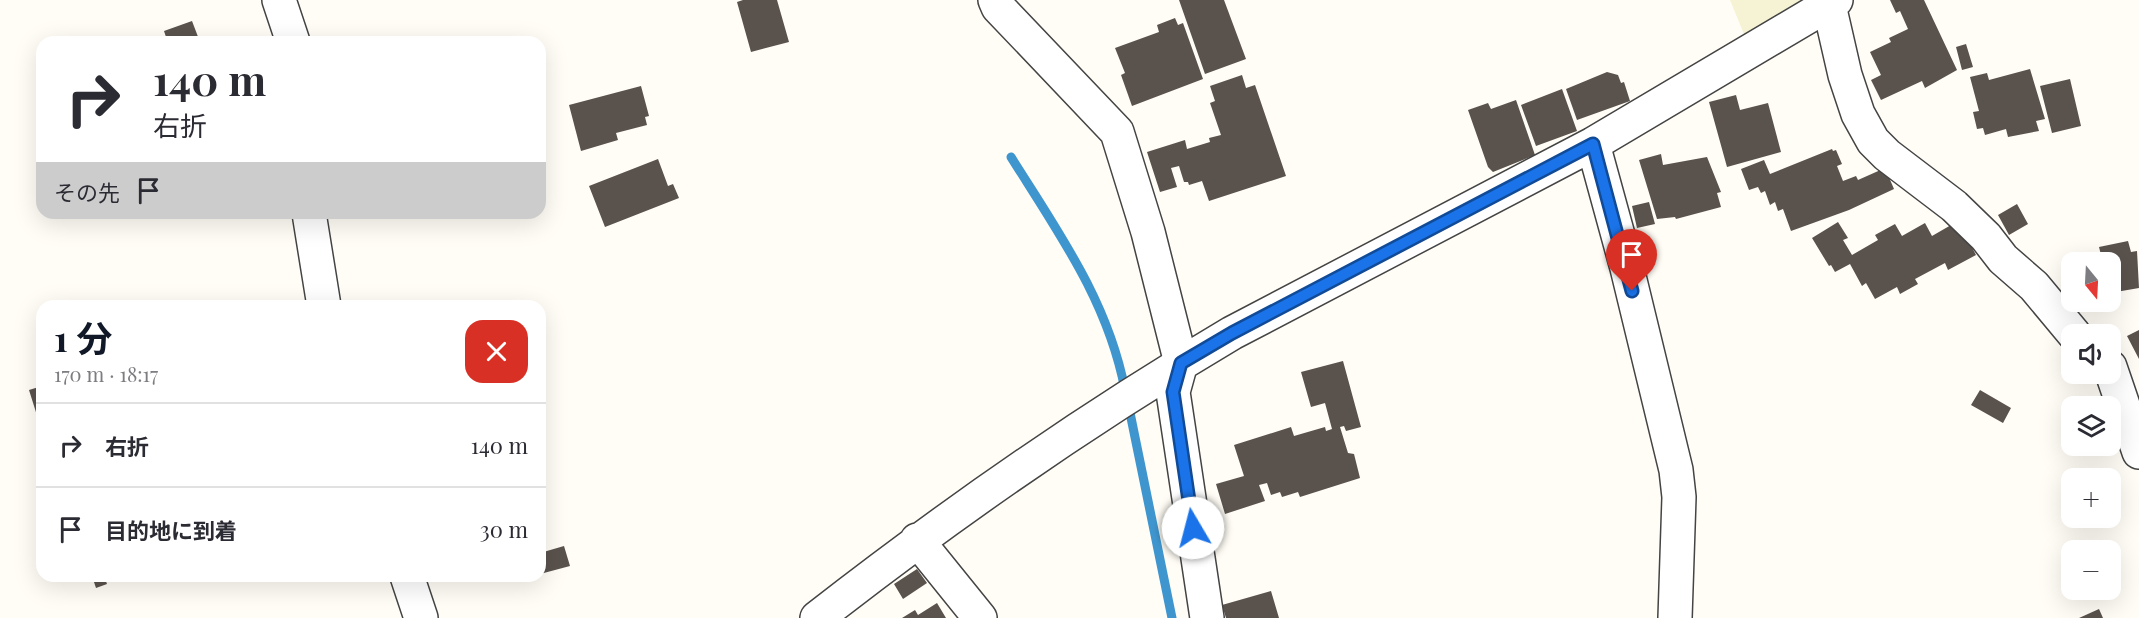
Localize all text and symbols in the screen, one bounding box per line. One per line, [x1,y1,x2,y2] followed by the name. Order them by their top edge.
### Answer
[153,51,266,107] text: 140 m
[54,60,132,138] icon: right
[153,107,207,143] text: 右折
[132,174,165,207] icon: arrive
[54,177,120,207] text: その先
[1606,229,1657,291] pin
[1615,238,1648,271] icon: arrive
[2061,252,2121,312] north arrow
[2061,252,2121,600] map controls
[54,313,112,361] text: 1 分
[465,320,528,383] button: close
[2061,324,2121,384] button: sound
[54,360,158,387] text: 170 m · 18:17
[2061,396,2121,456] button: layers
[54,429,87,462] icon: right
[471,430,528,460] text: 140 m
[105,431,149,461] text: 右折
[2061,468,2121,528] button: +
[1161,496,1225,560] position arrow
[54,513,87,546] icon: arrive
[480,514,528,544] text: 30 m
[105,515,237,545] text: 目的地に到着
[2061,540,2121,600] button: −

